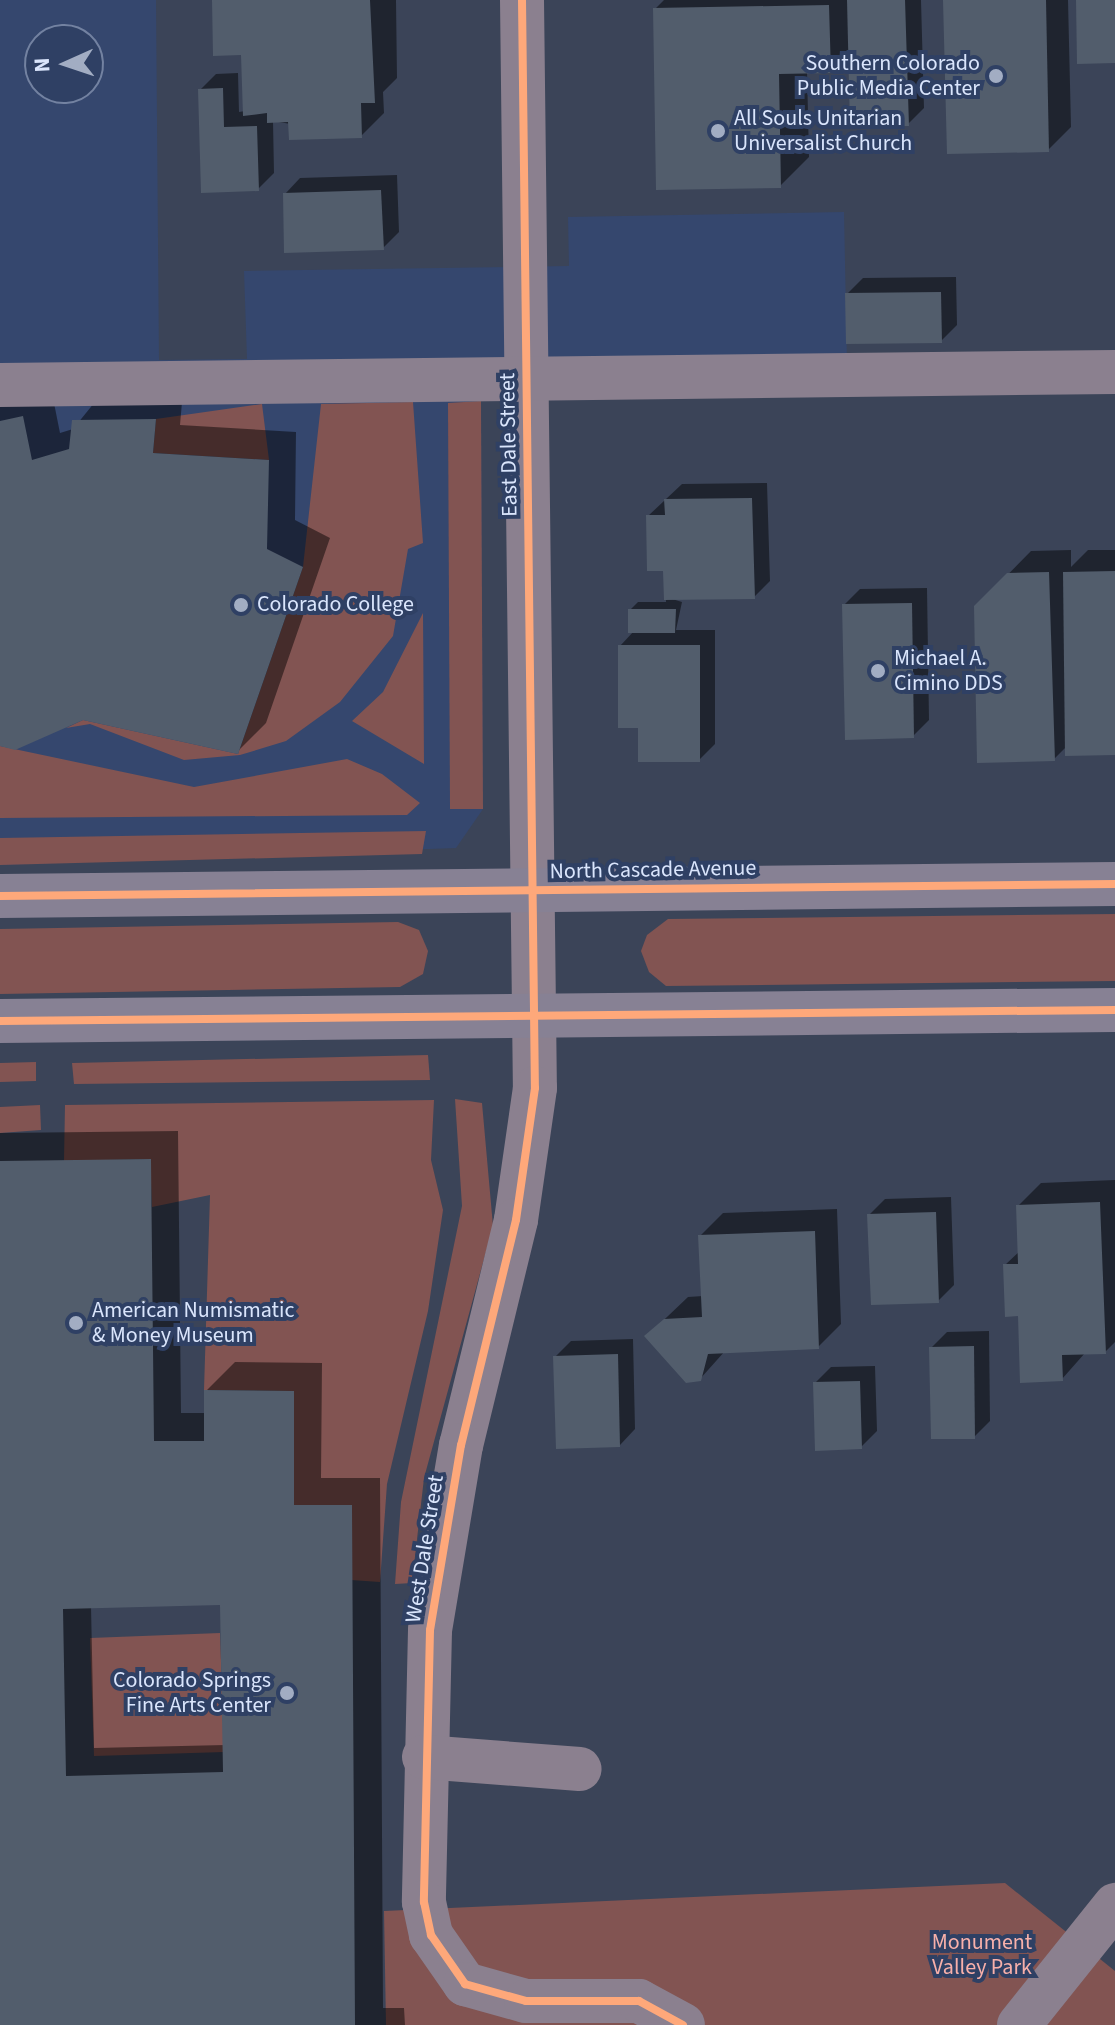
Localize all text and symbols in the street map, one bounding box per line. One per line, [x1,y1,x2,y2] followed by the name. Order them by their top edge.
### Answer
[24,24,104,104] north arrow
[797,50,980,102] place label: Southern Colorado Public Media Center
[26,57,58,73] text: N
[987,67,1005,85] marker: Southern Colorado Public Media Center
[734,105,912,156] place label: All Souls Unitarian Universalist Church
[709,122,727,140] marker: All Souls Unitarian Universalist Church
[495,373,523,517] street label: East Dale Street
[257,592,414,618] place label: Colorado College
[232,596,250,614] marker: Colorado College
[894,645,1003,696] place label: Michael A. Cimino DDS
[869,662,887,680] marker: Michael A. Cimino DDS
[549,855,757,885] street label: North Cascade Avenue
[92,1297,294,1348] place label: American Numismatic & Money Museum
[67,1314,85,1332] marker: American Numismatic & Money Museum
[400,1473,450,1625] street label: West Dale Street
[113,1667,271,1718] place label: Colorado Springs Fine Arts Center
[278,1684,296,1702] marker: Colorado Springs Fine Arts Center
[932,1929,1032,1980] park label: Monument Valley Park

